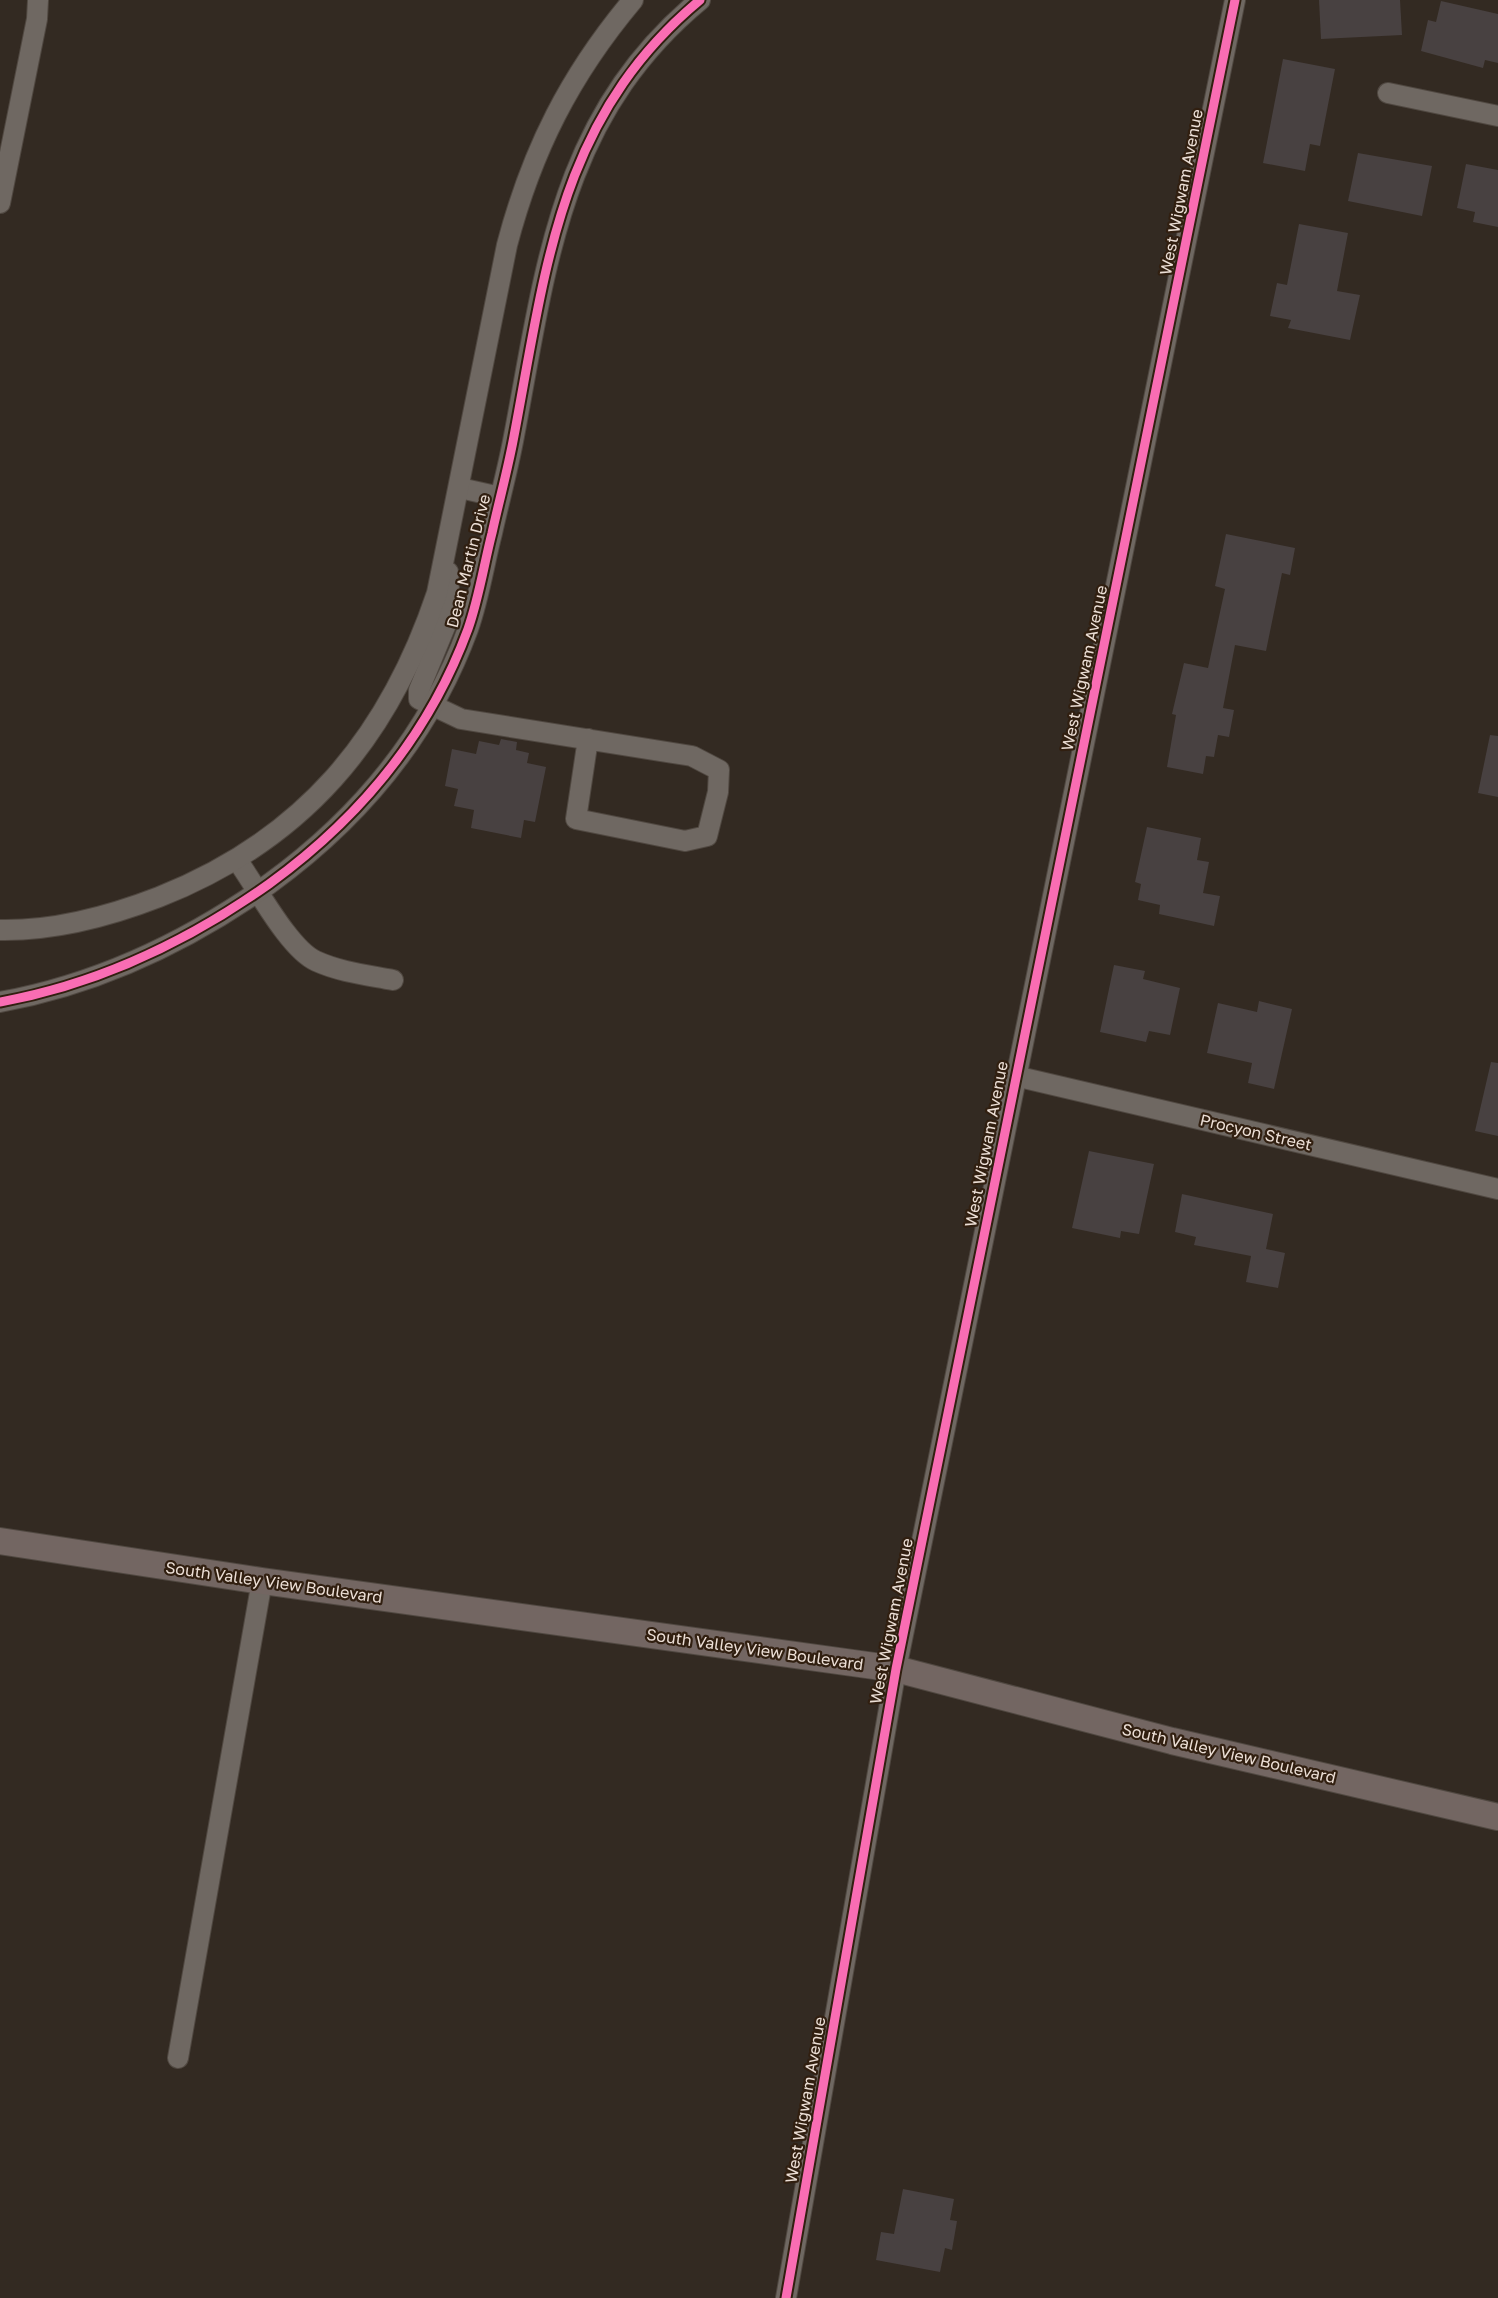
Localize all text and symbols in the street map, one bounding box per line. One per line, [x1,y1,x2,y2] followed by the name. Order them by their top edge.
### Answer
[1155,107,1207,277] street label: West Wigwam Avenue
[442,492,494,630] street label: Dean Martin Drive
[1057,583,1111,753] street label: West Wigwam Avenue
[960,1059,1012,1229] street label: West Wigwam Avenue
[1198,1109,1314,1155] street label: Procyon Street
[865,1536,917,1706] street label: West Wigwam Avenue
[164,1557,384,1607] street label: South Valley View Boulevard
[645,1624,865,1674] street label: South Valley View Boulevard
[1120,1719,1338,1787] street label: South Valley View Boulevard
[781,2015,829,2185] street label: West Wigwam Avenue

